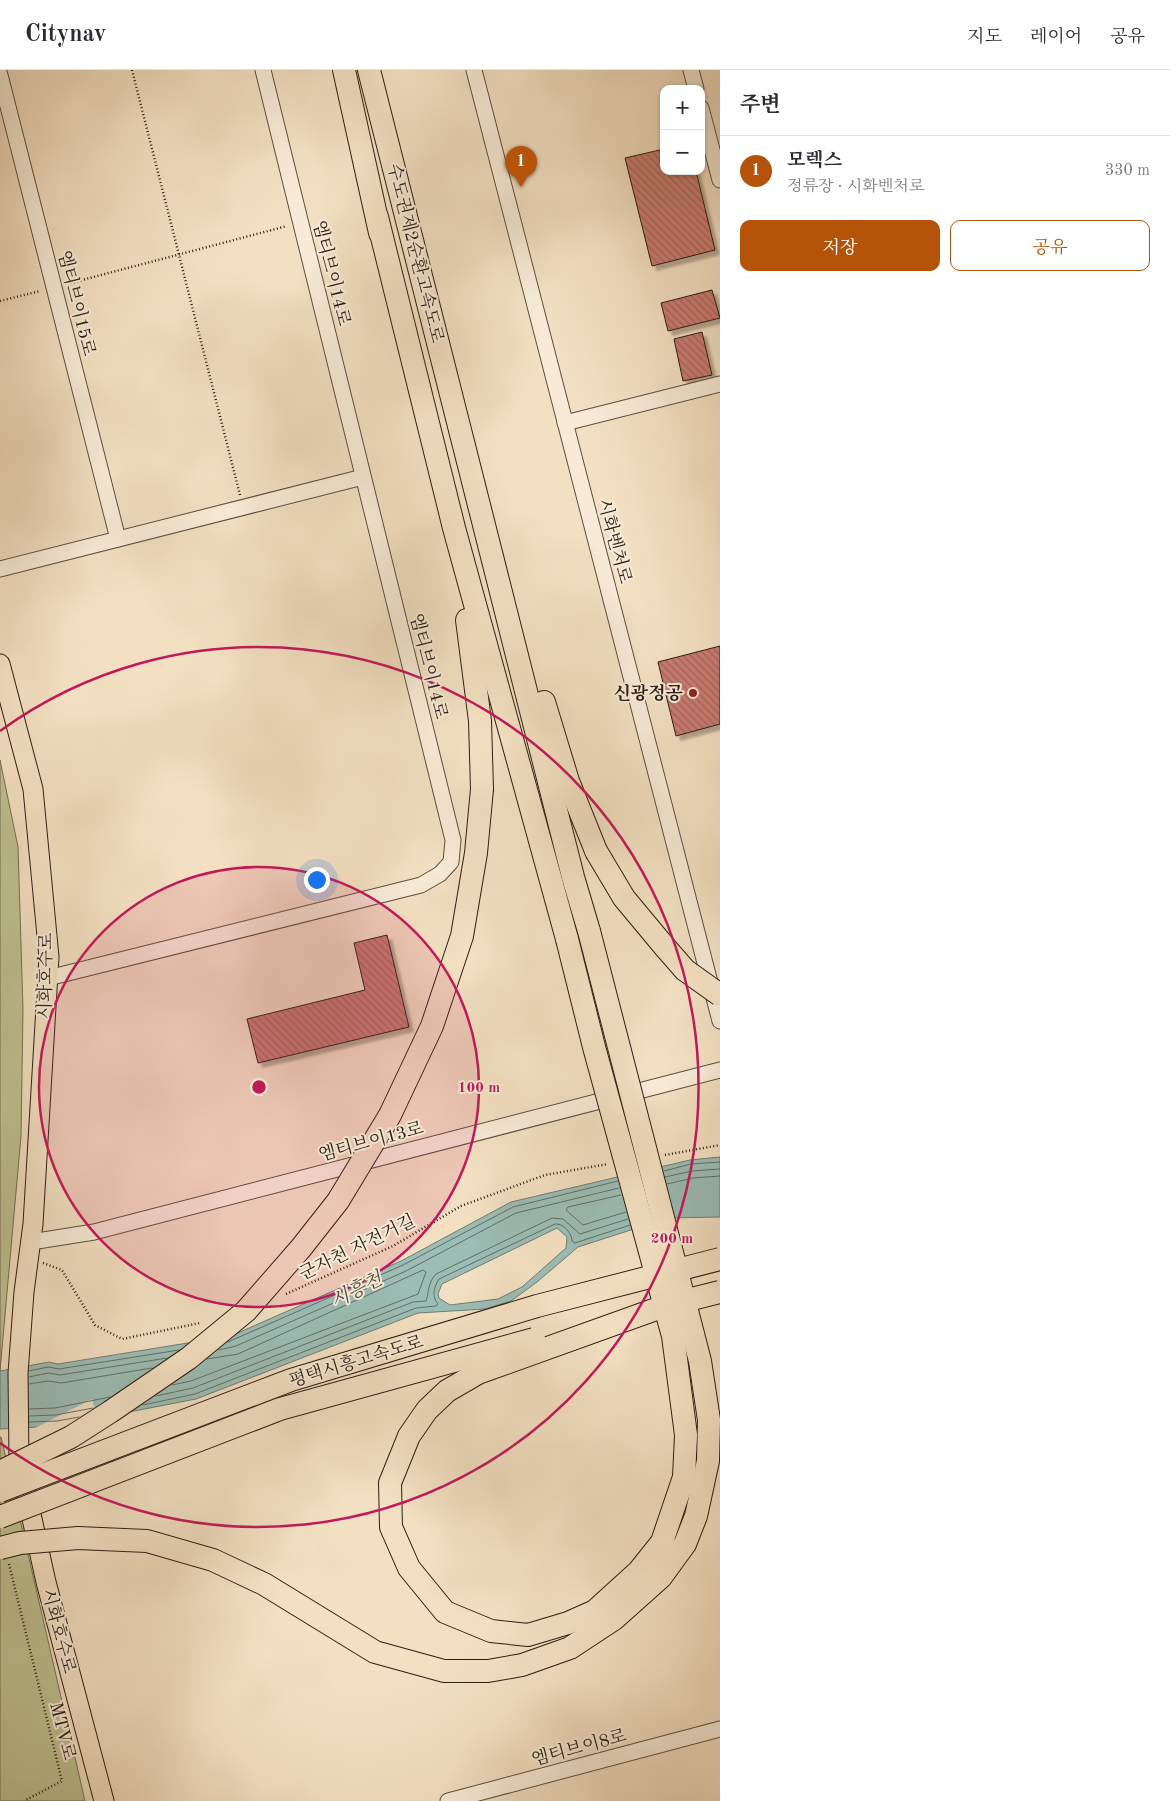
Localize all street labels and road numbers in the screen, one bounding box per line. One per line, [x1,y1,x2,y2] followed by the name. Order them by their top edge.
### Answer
[384,161,448,345] street label: 수도권제2순환고속도로
[309,219,354,328] street label: 엠티브이14로
[54,249,99,358] street label: 엠티브이15로
[594,497,635,586] street label: 시화벤처로
[406,612,451,721] street label: 엠티브이14로
[34,932,56,1020] street label: 시화호수로
[317,1118,426,1165] street label: 엠티브이13로
[296,1211,418,1284] street label: 군자천 자전거길
[287,1331,425,1391] street label: 평택시흥고속도로
[38,1586,80,1676] street label: 시화호수로
[46,1700,78,1762] street label: MTV로
[530,1726,629,1769] street label: 엠티브이8로

